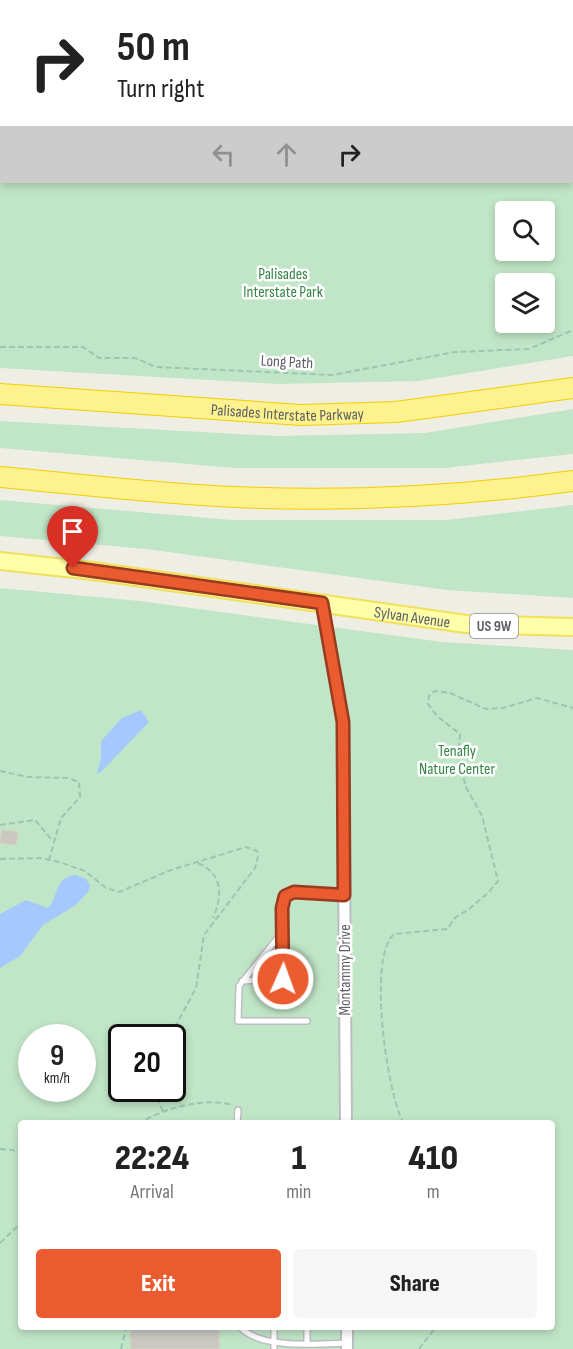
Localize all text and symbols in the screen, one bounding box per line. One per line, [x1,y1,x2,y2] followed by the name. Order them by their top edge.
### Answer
[117,22,190,73] text: 50 m
[18,24,96,102] icon: right
[117,73,204,105] text: Turn right
[207,138,240,171] icon: left
[270,138,303,171] icon: ahead
[333,138,366,171] icon: right
[495,201,555,333] map controls
[495,201,555,261] button: search
[243,265,323,302] park label: Palisades Interstate Park
[495,273,555,333] button: layers
[260,352,314,373] street label: Long Path
[210,401,364,426] street label: Palisades Interstate Parkway
[47,506,98,568] pin
[56,515,89,548] icon: arrive
[373,603,451,633] street label: Sylvan Avenue
[470,614,518,638] road number: US 9W
[419,742,495,779] park label: Tenafly Nature Center
[336,924,355,1016] street label: Montammy Drive
[251,947,315,1011] position arrow
[108,1024,186,1102] speed limit sign: 20
[50,1038,64,1074] text: 9
[44,1069,70,1088] text: km/h
[115,1137,189,1180] text: 22:24
[291,1137,306,1180] text: 1
[408,1137,458,1180] text: 410
[131,1180,174,1204] text: Arrival
[286,1180,311,1204] text: min
[427,1180,440,1204] text: m
[36,1249,281,1318] button: Exit
[293,1249,537,1318] button: Share

